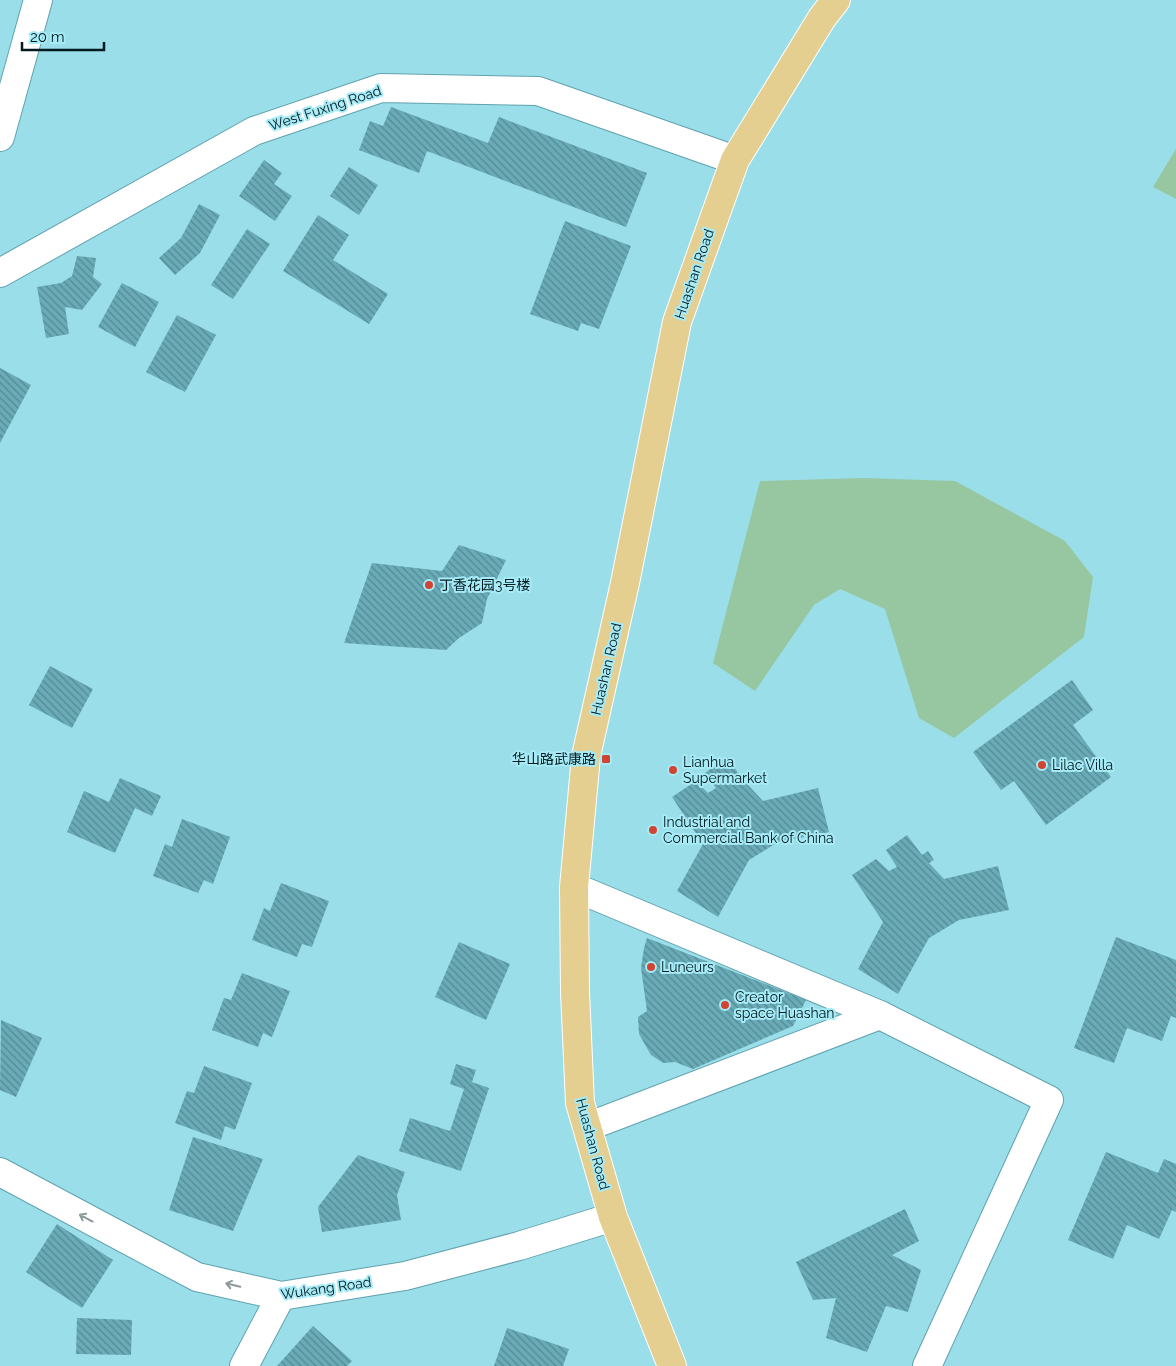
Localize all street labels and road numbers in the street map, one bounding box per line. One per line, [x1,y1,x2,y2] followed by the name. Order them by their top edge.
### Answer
[267,82,383,134] street label: West Fuxing Road
[671,227,717,321] street label: Huashan Road
[588,621,624,717] street label: Huashan Road
[573,1096,613,1192] street label: Huashan Road
[280,1274,372,1302] street label: Wukang Road

